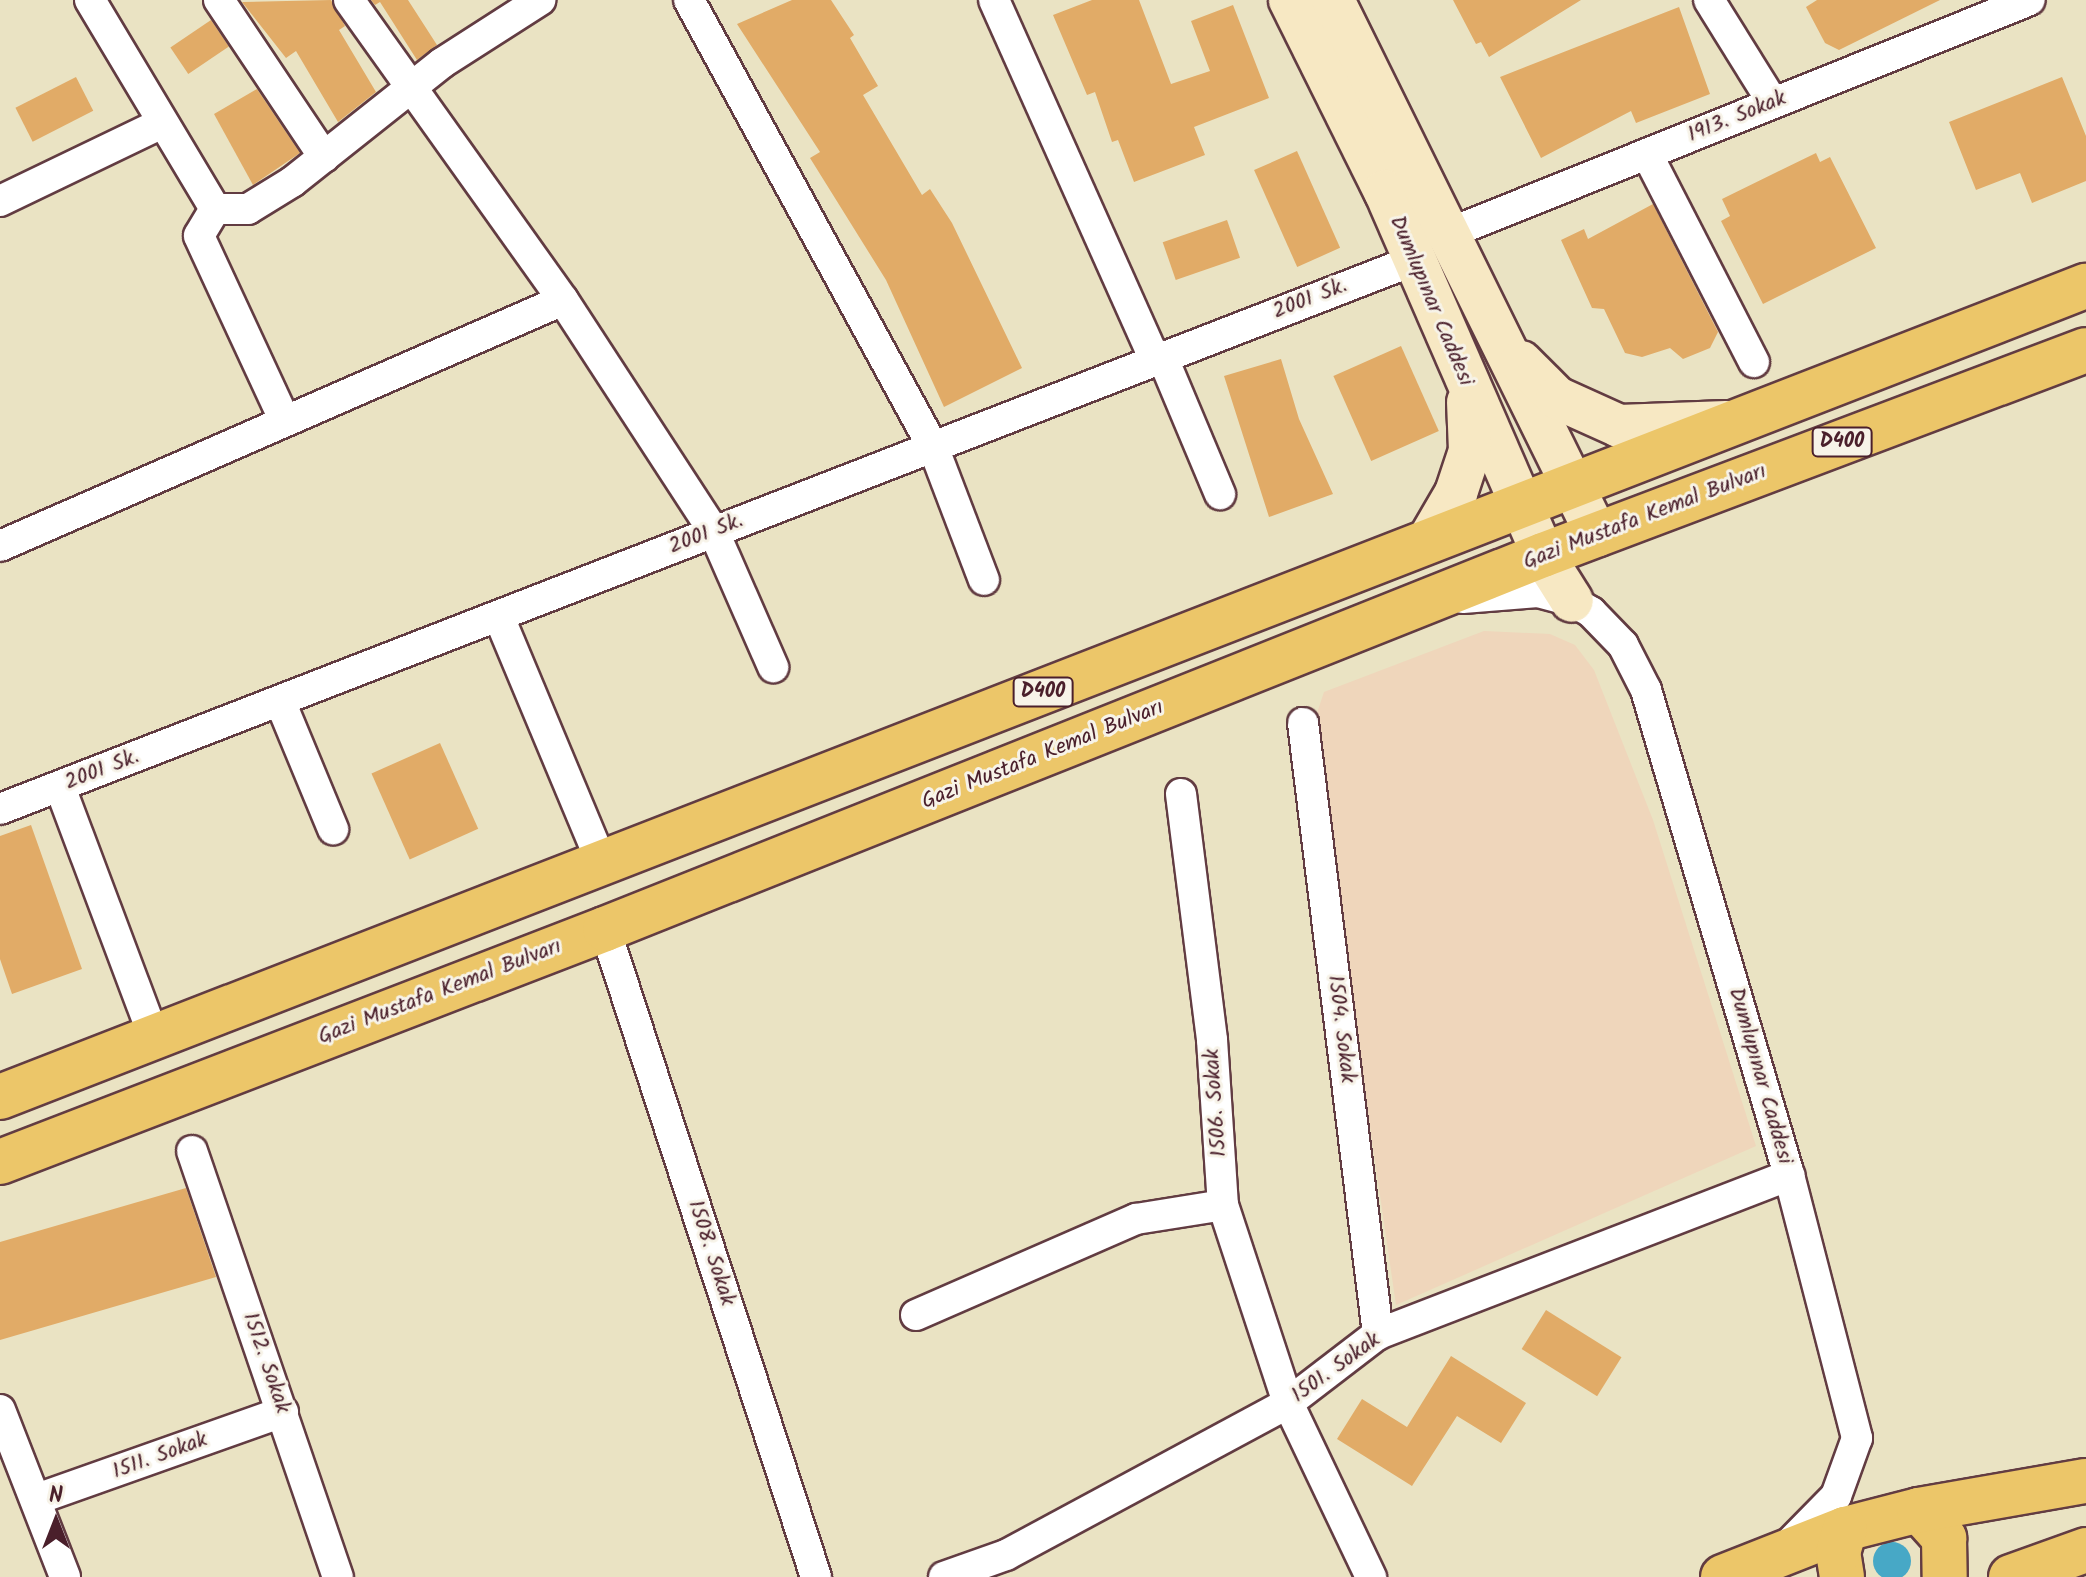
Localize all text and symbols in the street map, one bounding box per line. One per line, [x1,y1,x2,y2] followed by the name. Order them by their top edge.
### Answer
[1684,85,1790,149] street label: 1913. Sokak
[1383,212,1479,390] street label: Dumlupınar Caddesi
[1269,273,1351,325] street label: 2001 Sk.
[1810,426,1874,458] road number: D400
[1520,458,1770,576] street label: Gazi Mustafa Kemal Bulvarı
[665,508,747,560] street label: 2001 Sk.
[1011,676,1075,708] road number: D400
[918,694,1168,816] street label: Gazi Mustafa Kemal Bulvarı
[61,744,143,796] street label: 2001 Sk.
[315,933,565,1051] street label: Gazi Mustafa Kemal Bulvarı
[1321,974,1361,1084] street label: 1504. Sokak
[1722,985,1798,1167] street label: Dumlupınar Caddesi
[1199,1048,1233,1158] street label: 1506. Sokak
[682,1197,740,1309] street label: 1508. Sokak
[236,1309,296,1417] street label: 1512. Sokak
[1286,1327,1386,1409] street label: 1501. Sokak
[109,1427,211,1485] street label: 1511. Sokak
[49,1479,63,1514] text: N
[16,1481,96,1561] north arrow

